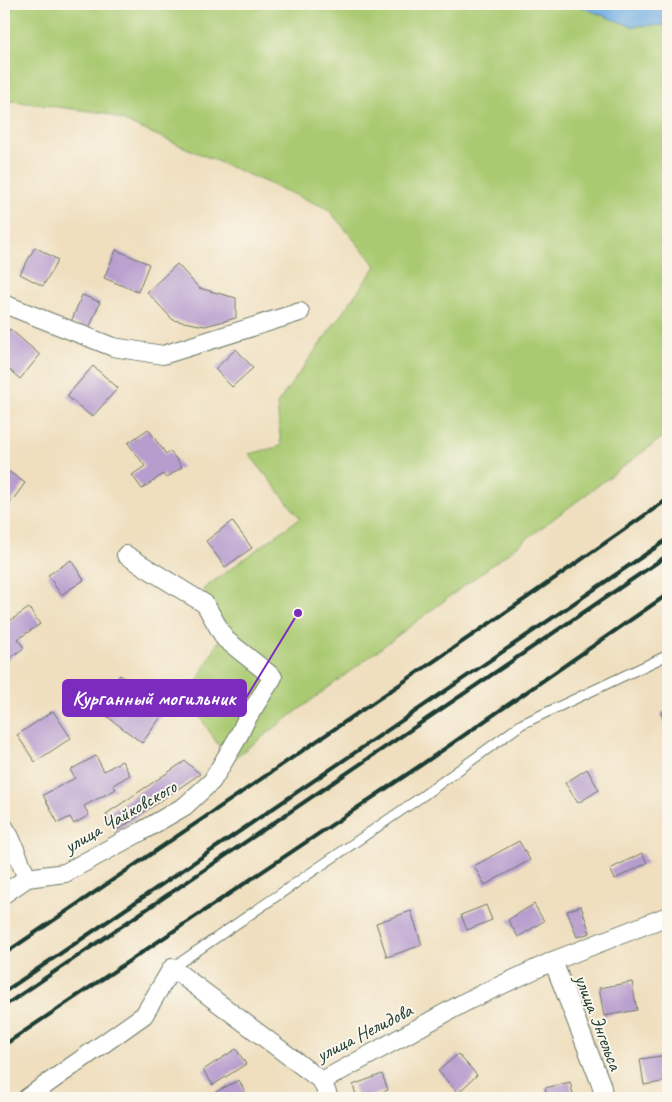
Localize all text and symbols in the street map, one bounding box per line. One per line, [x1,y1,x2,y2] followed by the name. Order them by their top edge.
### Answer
[63,680,246,716] callout: Курганный могильник
[72,685,237,711] text: Курганный могильник
[59,774,182,859] street label: улица Чайковского
[568,970,629,1075] street label: улица Энгельса
[311,997,418,1068] street label: улица Нелидова

